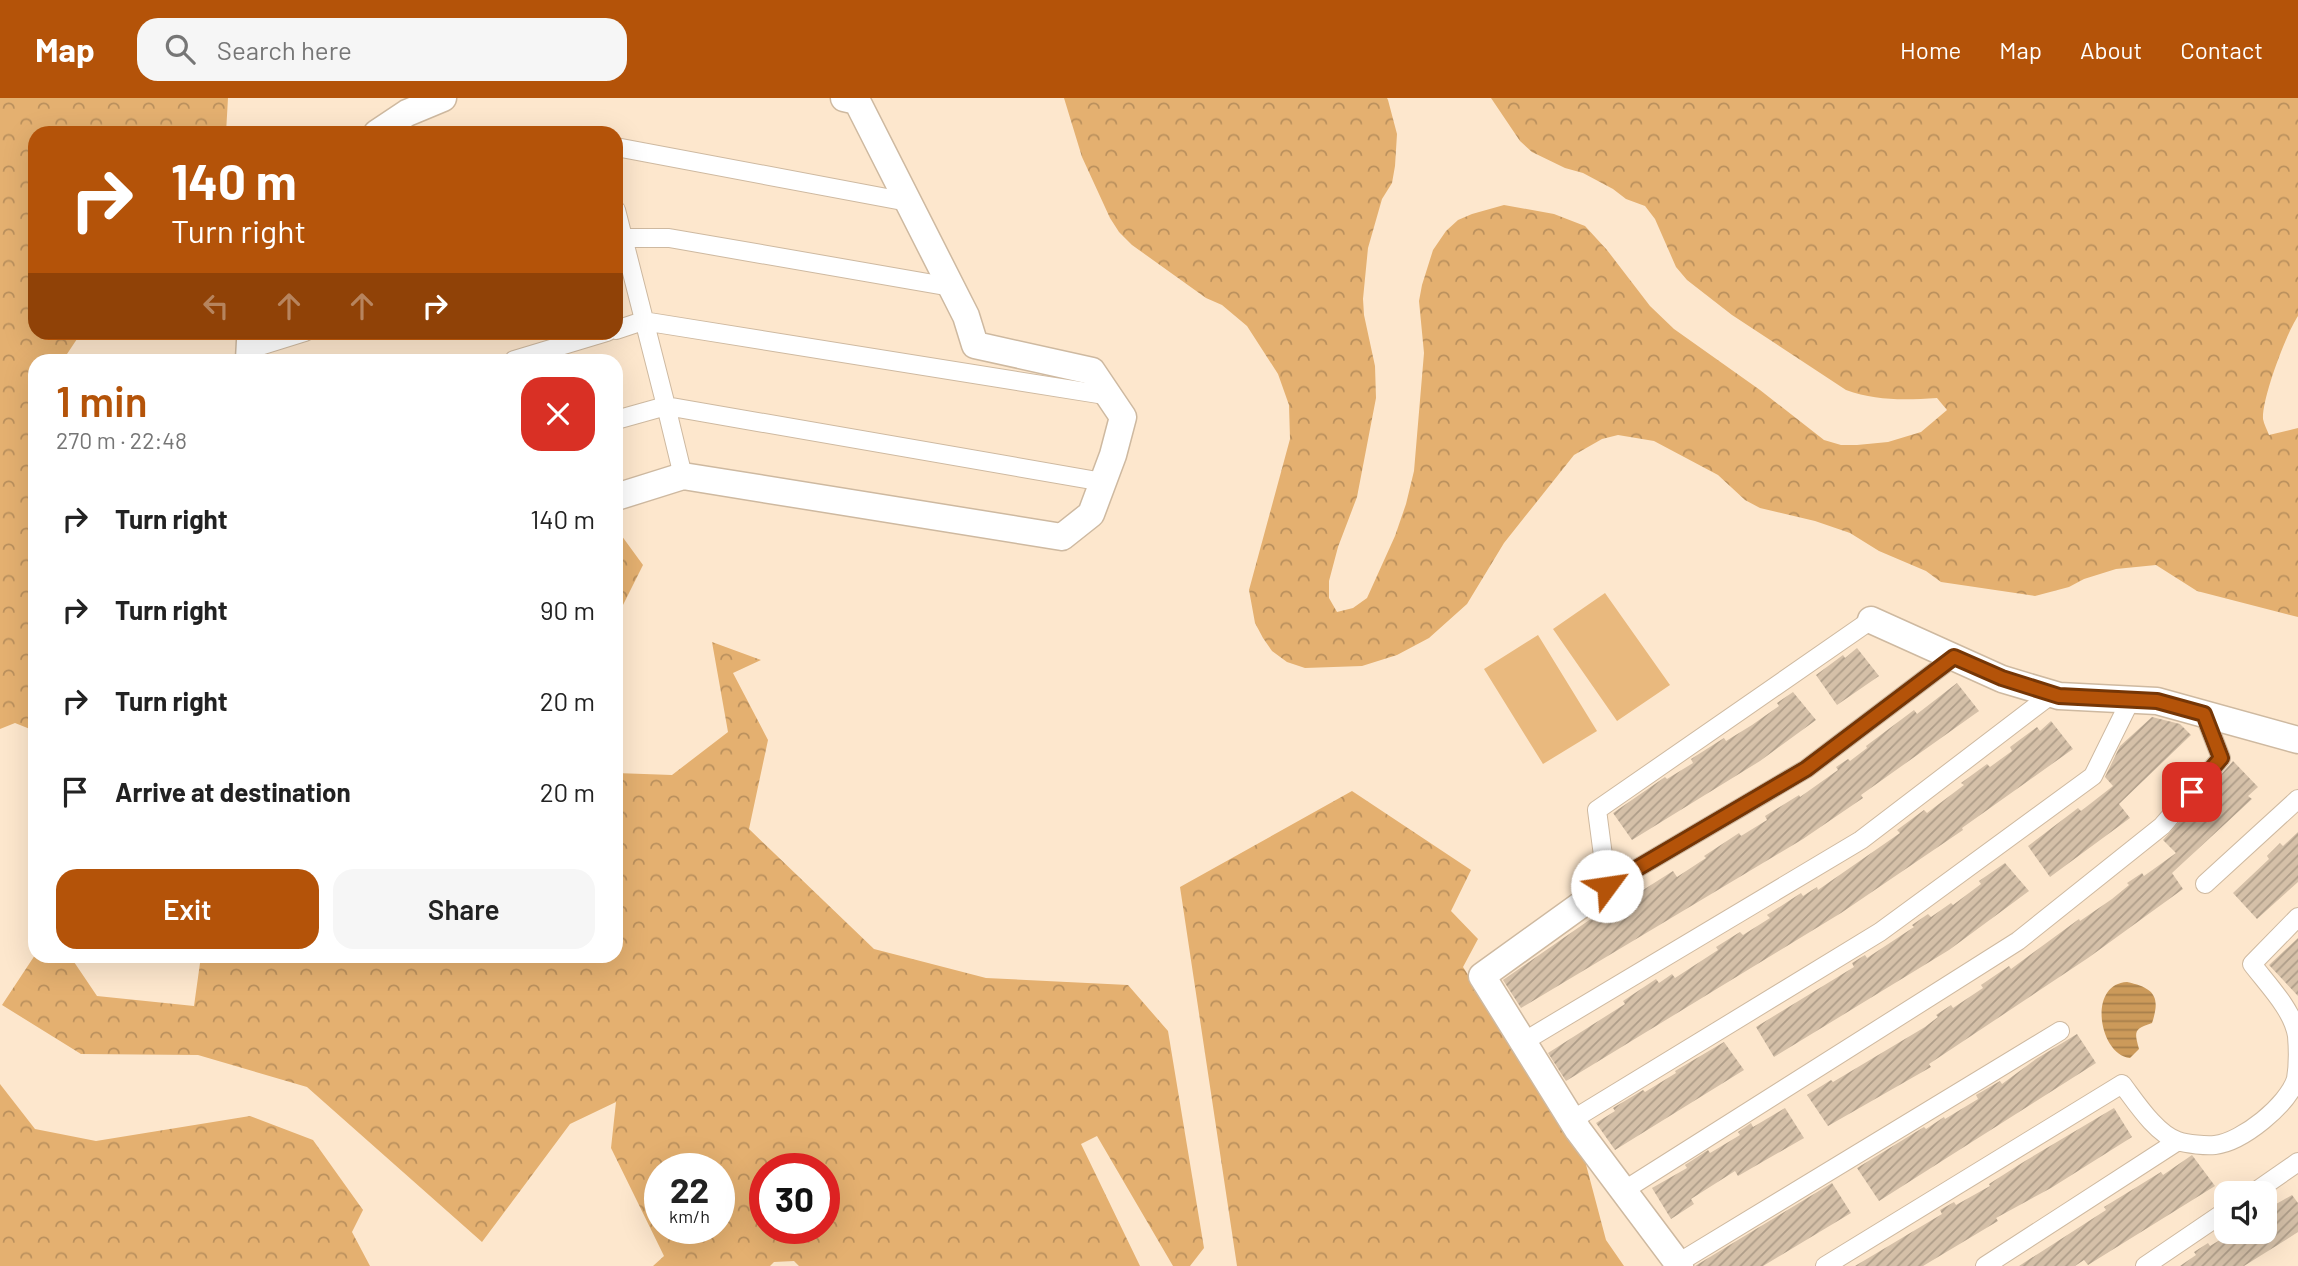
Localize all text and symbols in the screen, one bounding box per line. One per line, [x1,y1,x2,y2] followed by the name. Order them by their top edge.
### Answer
[137,18,627,81] search box
[35,29,95,69] text: Map
[161,30,199,68] icon: search
[217,34,352,65] text: Search here
[1900,35,1961,64] text: Home
[1999,35,2042,64] text: Map
[2080,35,2142,64] text: About
[2180,35,2263,64] text: Contact
[171,151,297,210] text: 140 m
[56,154,147,245] icon: right
[171,211,306,249] text: Turn right
[197,287,235,325] icon: left
[270,287,308,325] icon: ahead
[343,287,381,325] icon: ahead
[416,287,454,325] icon: right
[56,375,148,425] text: 1 min
[521,377,595,451] button: close
[56,426,187,454] text: 270 m · 22:48
[56,500,94,538] icon: right
[115,503,228,534] text: Turn right
[530,503,595,534] text: 140 m
[56,591,94,629] icon: right
[115,594,228,625] text: Turn right
[540,594,595,625] text: 90 m
[56,682,94,720] icon: right
[115,685,228,716] text: Turn right
[540,685,595,716] text: 20 m
[2162,762,2222,822] pin
[56,773,94,811] icon: arrive
[2173,773,2211,811] icon: arrive
[115,776,351,807] text: Arrive at destination
[540,776,595,807] text: 20 m
[1570,849,1644,923] position arrow
[56,869,319,949] button: Exit
[333,869,595,949] button: Share
[749,1153,840,1244] speed limit sign: 30
[670,1168,709,1210] text: 22
[2214,1181,2277,1244] map controls
[2214,1181,2277,1244] button: sound
[669,1205,710,1227] text: km/h

